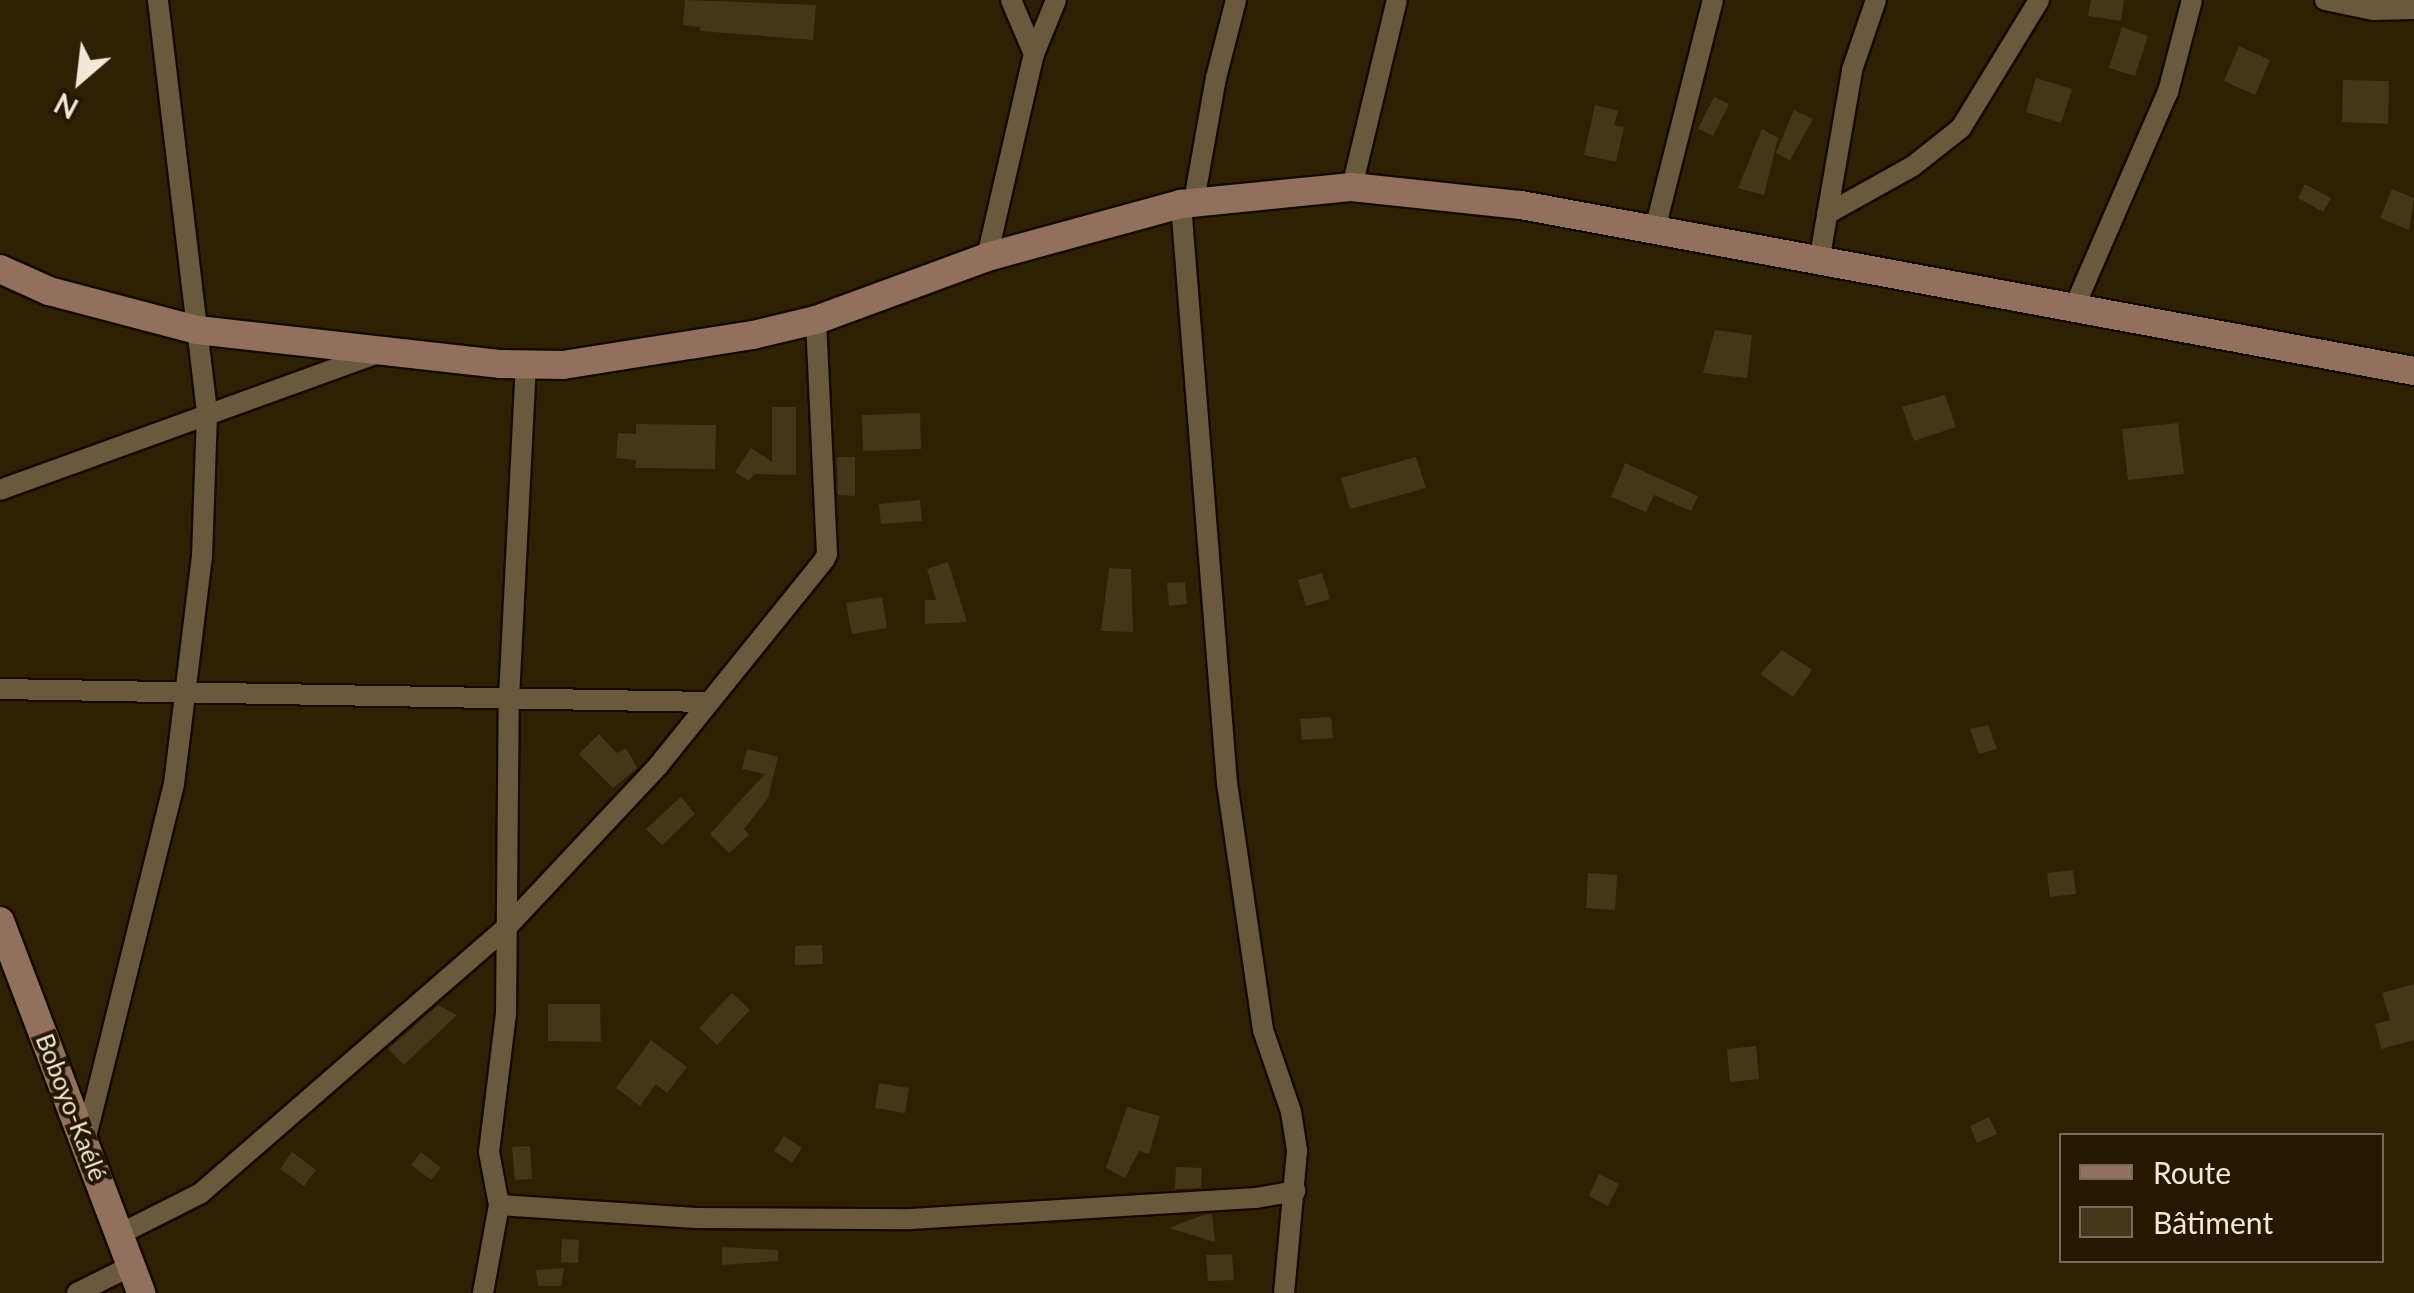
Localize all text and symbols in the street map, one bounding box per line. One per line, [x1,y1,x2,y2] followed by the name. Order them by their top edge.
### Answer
[30,30,130,130] north arrow
[48,86,83,127] text: N
[30,1029,114,1185] street label: Boboyo-Kaélé
[2059,1133,2384,1263] legend
[2153,1154,2231,1190] text: Route
[2153,1204,2273,1240] text: Bâtiment

